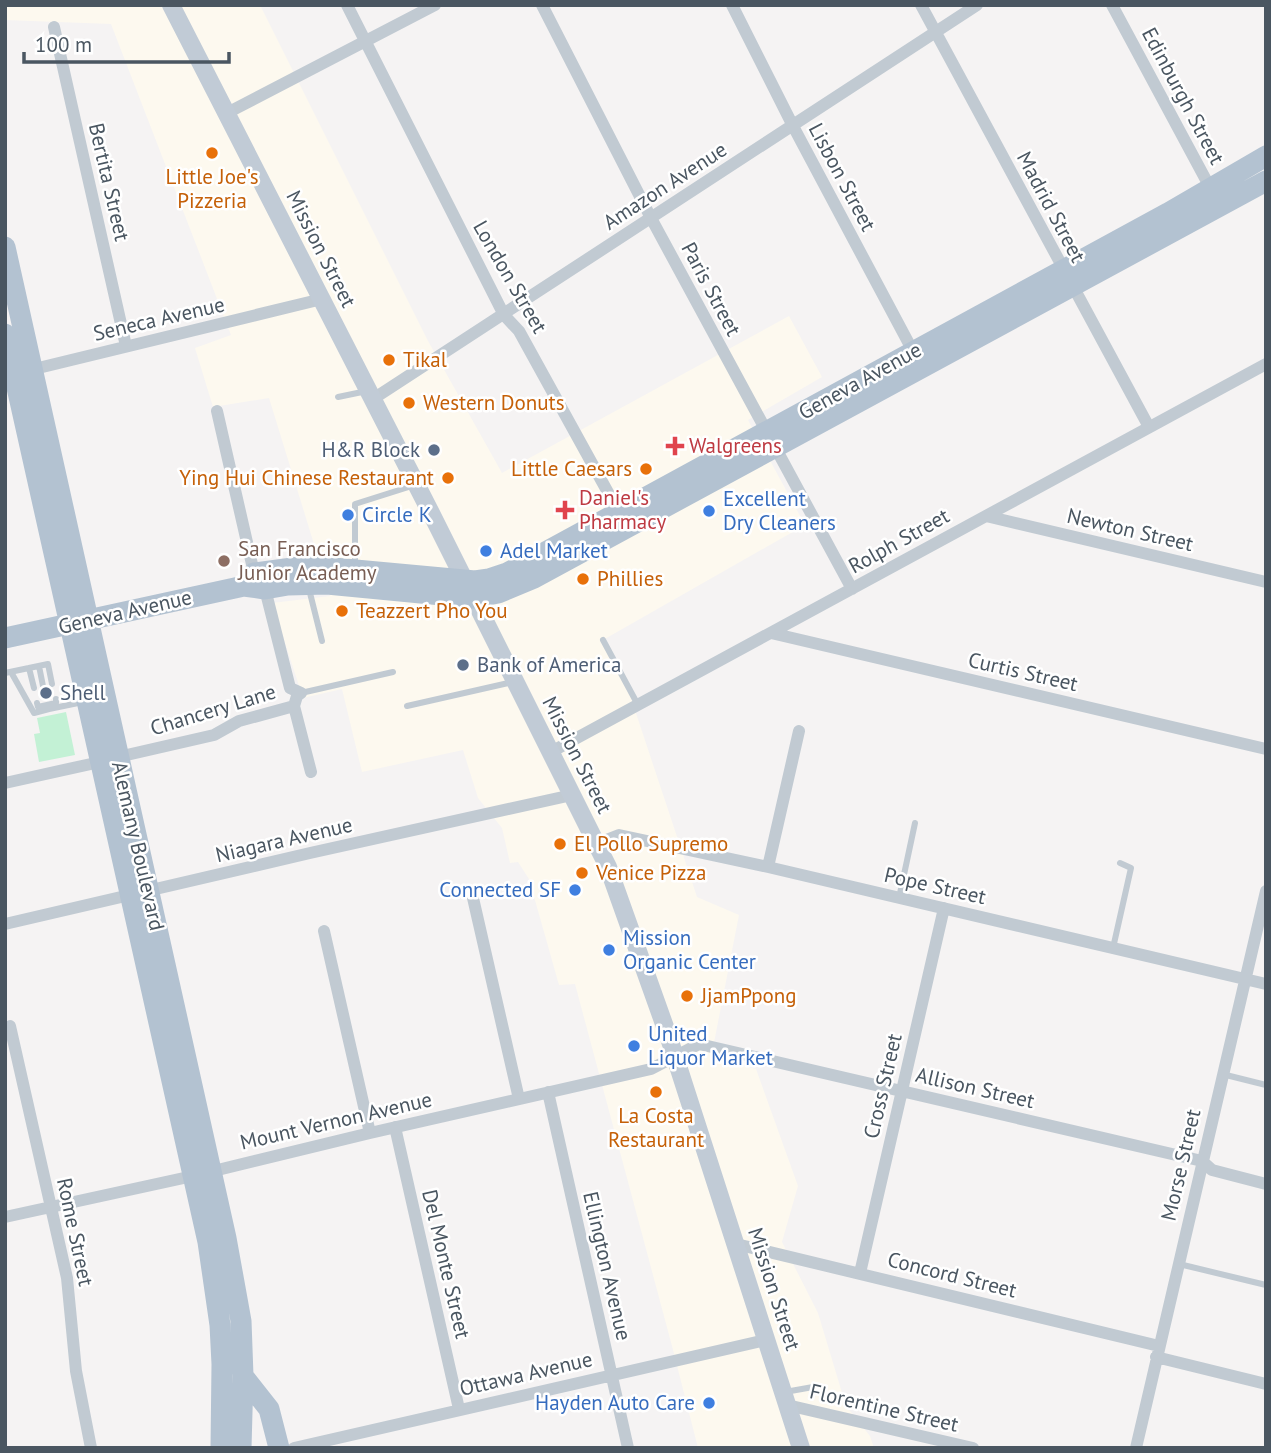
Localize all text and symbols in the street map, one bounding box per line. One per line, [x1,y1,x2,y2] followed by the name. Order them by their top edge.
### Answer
[24,21,229,65] scale bar
[1136,23,1231,169] street label: Edinburgh Street
[35,31,92,58] text: 100 m
[803,118,882,235] street label: Lisbon Street
[83,120,136,244] street label: Bertita Street
[598,136,732,236] street label: Amazon Avenue
[204,145,220,161] marker: Little Joe's Pizzeria
[1011,147,1092,267] street label: Madrid Street
[165,163,259,214] place label: Little Joe's Pizzeria
[280,186,362,312] street label: Mission Street
[467,216,554,338] street label: London Street
[676,237,747,340] street label: Paris Street
[90,290,227,347] street label: Seneca Avenue
[794,336,926,425] street label: Geneva Avenue
[403,346,447,373] place label: Tikal
[381,352,397,368] marker: Tikal
[423,389,565,416] place label: Western Donuts
[401,395,417,411] marker: Western Donuts
[689,432,782,459] place label: Walgreens
[322,436,420,463] place label: H&R Block
[667,438,683,454] marker: Walgreens
[426,442,442,458] marker: H&R Block
[511,455,632,482] place label: Little Caesars
[638,461,654,477] marker: Little Caesars
[179,464,434,491] place label: Ying Hui Chinese Restaurant
[440,470,456,486] marker: Ying Hui Chinese Restaurant
[579,484,666,535] place label: Daniel's Pharmacy
[723,485,836,536] place label: Excellent Dry Cleaners
[362,501,432,528] place label: Circle K
[557,502,573,518] marker: Daniel's Pharmacy
[844,502,954,579] street label: Rolph Street
[1064,502,1196,557] street label: Newton Street
[701,503,717,519] marker: Excellent Dry Cleaners
[340,507,356,523] marker: Circle K
[237,535,377,586] place label: San Francisco Junior Academy
[500,537,608,564] place label: Adel Market
[478,543,494,559] marker: Adel Market
[216,553,232,569] marker: San Francisco Junior Academy
[597,565,663,592] place label: Phillies
[575,571,591,587] marker: Phillies
[55,583,194,640] street label: Geneva Avenue
[356,597,508,624] place label: Teazzert Pho You
[334,603,350,619] marker: Teazzert Pho You
[966,646,1081,697] street label: Curtis Street
[477,651,622,678] place label: Bank of America
[455,657,471,673] marker: Bank of America
[147,678,279,741] street label: Chancery Lane
[60,679,106,706] place label: Shell
[38,685,54,701] marker: Shell
[536,692,618,818] street label: Mission Street
[106,759,171,933] street label: Alemany Boulevard
[213,811,355,868] street label: Niagara Avenue
[574,830,728,857] place label: El Pollo Supremo
[552,836,568,852] marker: El Pollo Supremo
[595,859,706,886] place label: Venice Pizza
[882,861,989,910] street label: Pope Street
[574,865,590,881] marker: Venice Pizza
[439,876,561,903] place label: Connected SF
[567,882,583,898] marker: Connected SF
[623,924,756,975] place label: Mission Organic Center
[601,942,617,958] marker: Mission Organic Center
[700,982,797,1009] place label: JjamPpong
[679,988,695,1004] marker: JjamPpong
[648,1020,773,1071] place label: United Liquor Market
[857,1031,908,1141] street label: Cross Street
[626,1038,642,1054] marker: United Liquor Market
[913,1061,1037,1114] street label: Allison Street
[648,1084,664,1100] marker: La Costa Restaurant
[237,1085,434,1156] street label: Mount Vernon Avenue
[608,1102,704,1153] place label: La Costa Restaurant
[1155,1106,1206,1223] street label: Morse Street
[51,1175,100,1288] street label: Rome Street
[416,1187,477,1341] street label: Del Monte Street
[577,1189,638,1343] street label: Ellington Avenue
[742,1224,807,1354] street label: Mission Street
[885,1245,1019,1304] street label: Concord Street
[457,1345,595,1402] street label: Ottawa Avenue
[807,1377,961,1438] street label: Florentine Street
[535,1389,695,1416] place label: Hayden Auto Care
[701,1395,717,1411] marker: Hayden Auto Care

